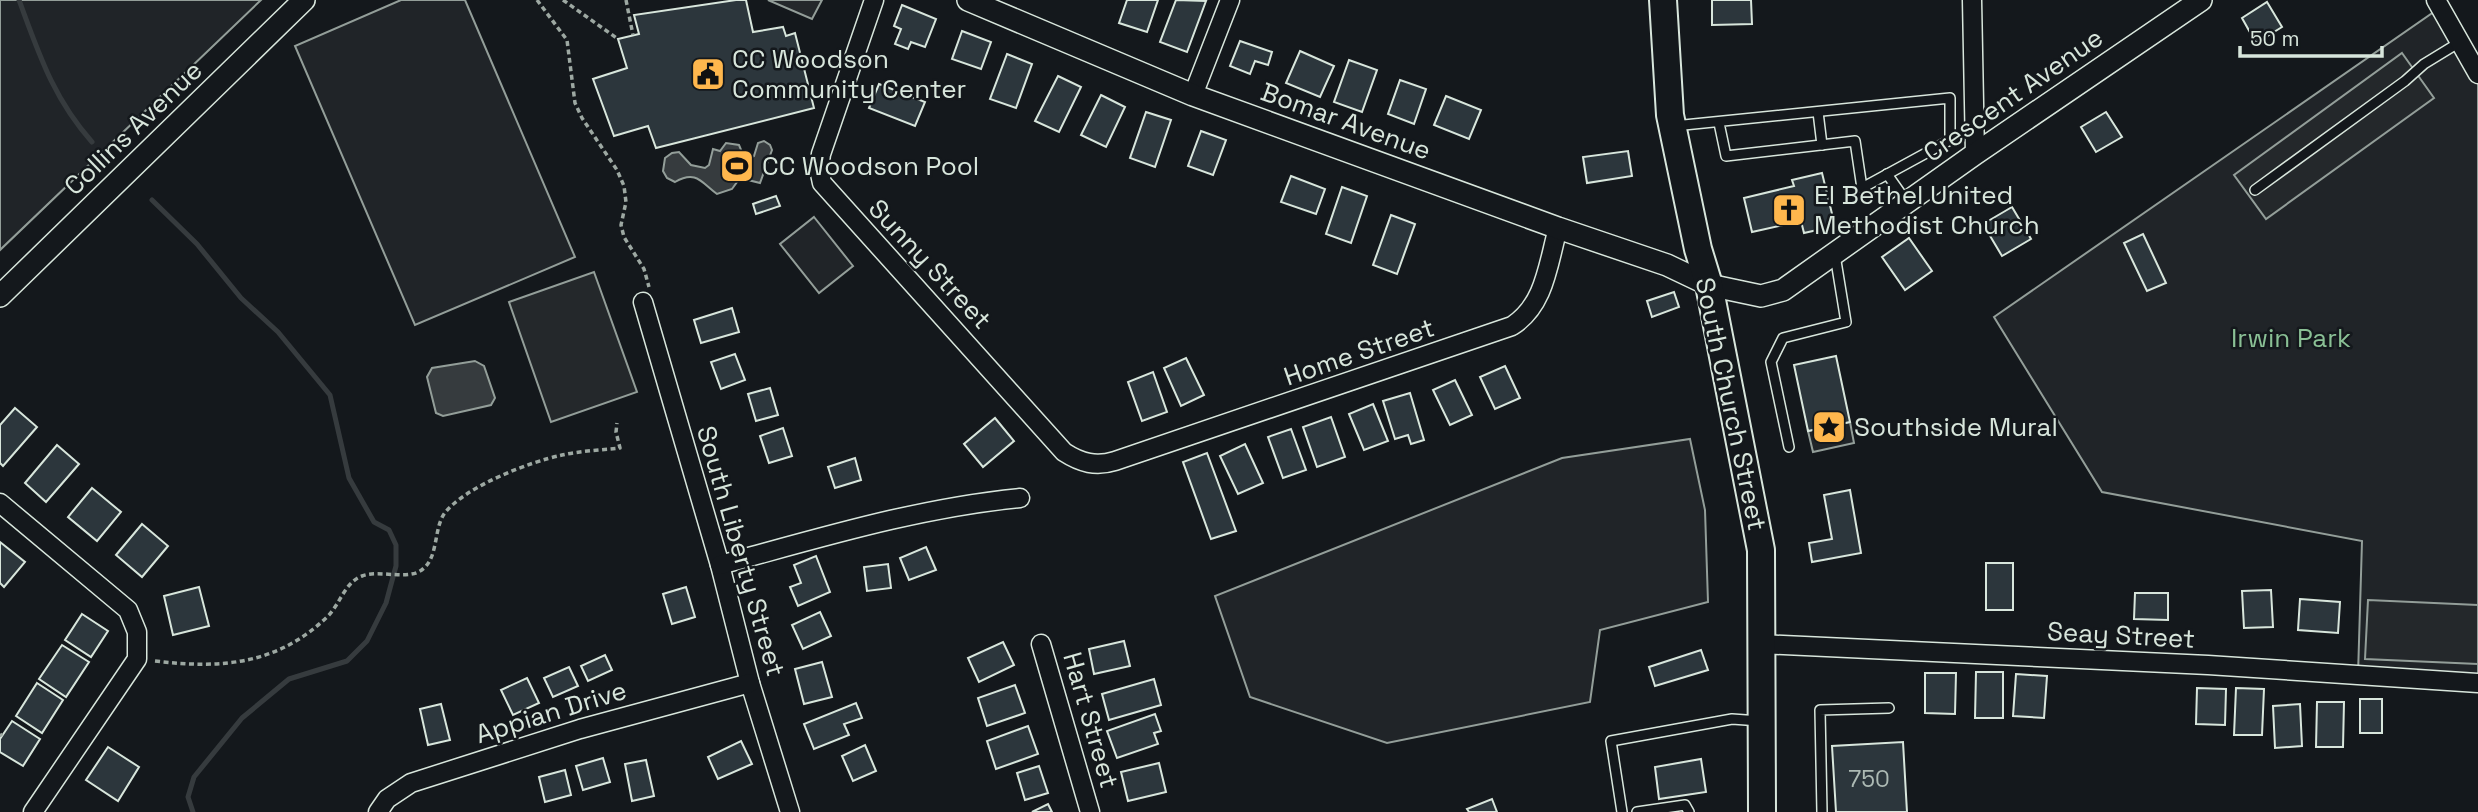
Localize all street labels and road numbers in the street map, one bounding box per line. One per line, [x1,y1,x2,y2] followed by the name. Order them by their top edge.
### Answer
[1917,20,2109,170] street label: Crescent Avenue
[57,53,209,203] street label: Collins Avenue
[1256,74,1436,168] street label: Bomar Avenue
[861,192,999,336] street label: Sunny Street
[1688,274,1774,534] street label: South Church Street
[1279,310,1439,394] street label: Home Street
[689,422,793,680] street label: South Liberty Street
[2046,614,2196,656] street label: Seay Street
[1055,648,1127,792] street label: Hart Street
[471,673,631,751] street label: Appian Drive

